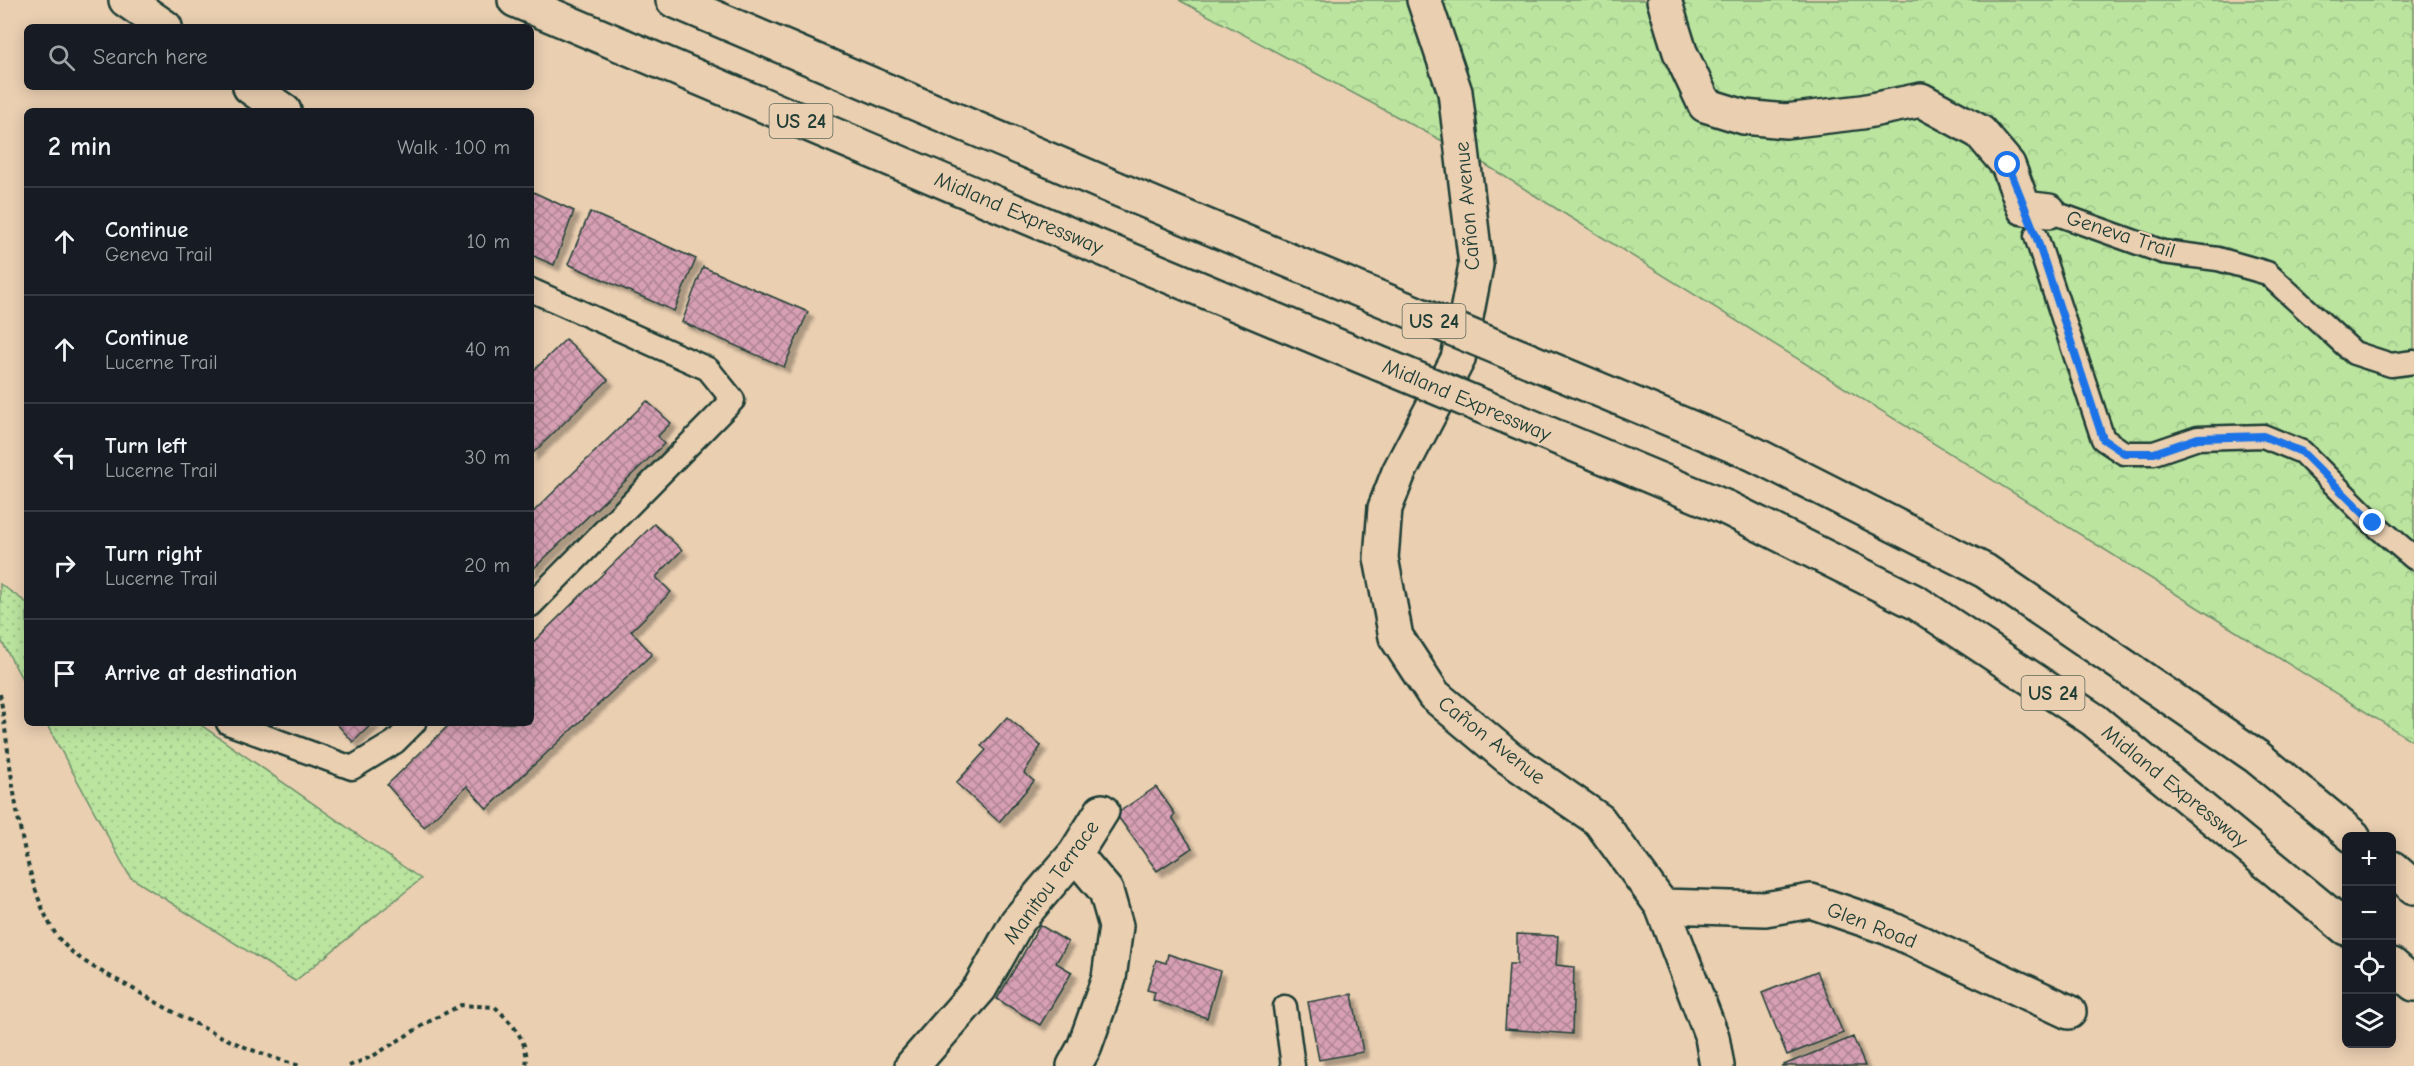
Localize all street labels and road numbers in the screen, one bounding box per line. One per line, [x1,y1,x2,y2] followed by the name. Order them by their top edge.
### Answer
[770,104,832,138] road number: US 24
[1449,141,1485,271] street label: Cañon Avenue
[931,167,1107,260] street label: Midland Expressway
[2064,205,2178,263] street label: Geneva Trail
[1402,304,1466,338] road number: US 24
[1379,354,1555,447] street label: Midland Expressway
[2022,676,2084,710] road number: US 24
[1434,691,1550,789] street label: Cañon Avenue
[2097,720,2253,853] street label: Midland Expressway
[998,816,1104,948] street label: Manitou Terrace
[1824,897,1920,953] street label: Glen Road

